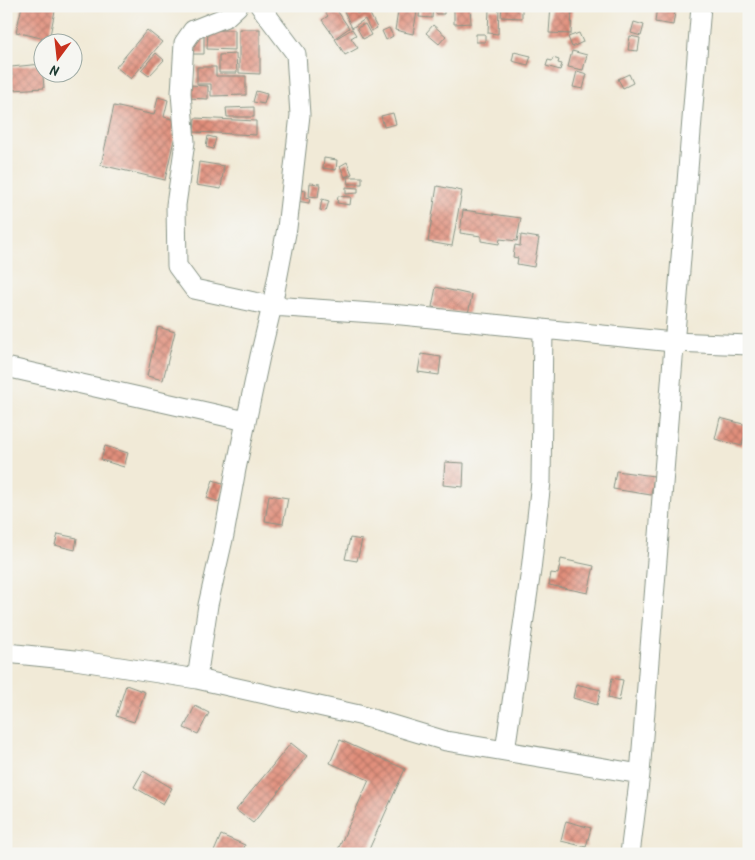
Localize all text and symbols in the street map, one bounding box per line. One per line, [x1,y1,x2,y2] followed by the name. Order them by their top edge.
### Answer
[32,32,82,82] north arrow
[48,58,62,81] text: N

